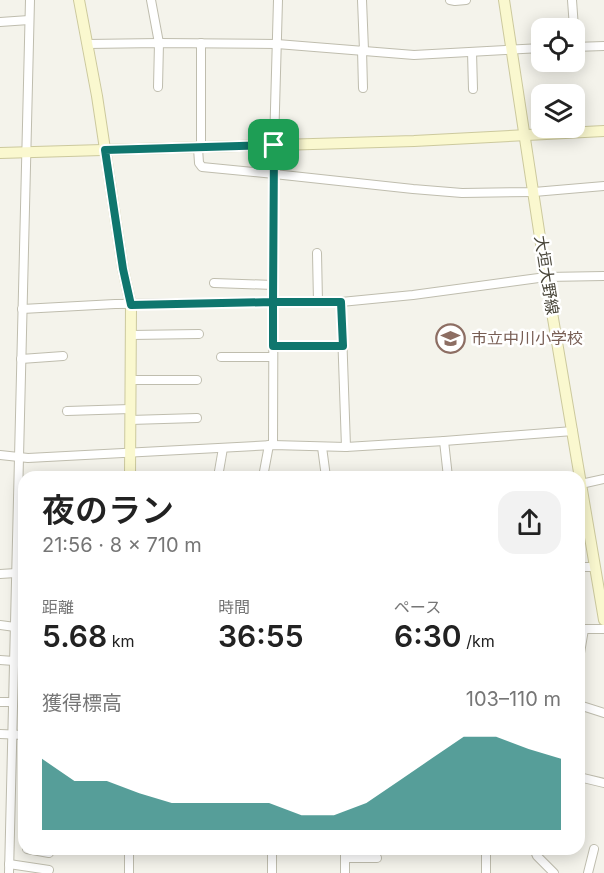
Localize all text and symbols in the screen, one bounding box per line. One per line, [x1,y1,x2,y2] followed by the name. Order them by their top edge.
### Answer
[531,18,585,138] map controls
[531,18,585,72] button: locate
[531,84,585,138] button: layers
[248,119,299,170] pin
[257,128,290,161] icon: arrive
[531,234,563,316] street label: 大垣大野線
[434,322,466,354] school or university icon: 市立中川小学校
[471,328,583,348] place label: 市立中川小学校
[42,490,174,530] text: 夜のラン
[498,491,561,554] button: share
[42,533,202,557] text: 21:56 · 8 × 710 m
[42,597,74,617] text: 距離
[218,597,250,617] text: 時間
[394,597,441,617] text: ペース
[42,618,107,654] text: 5.68
[218,618,304,654] text: 36:55
[394,618,462,654] text: 6:30
[107,631,135,651] text: km
[462,631,495,651] text: /km
[466,687,561,711] text: 103–110 m
[42,691,122,715] text: 獲得標高

